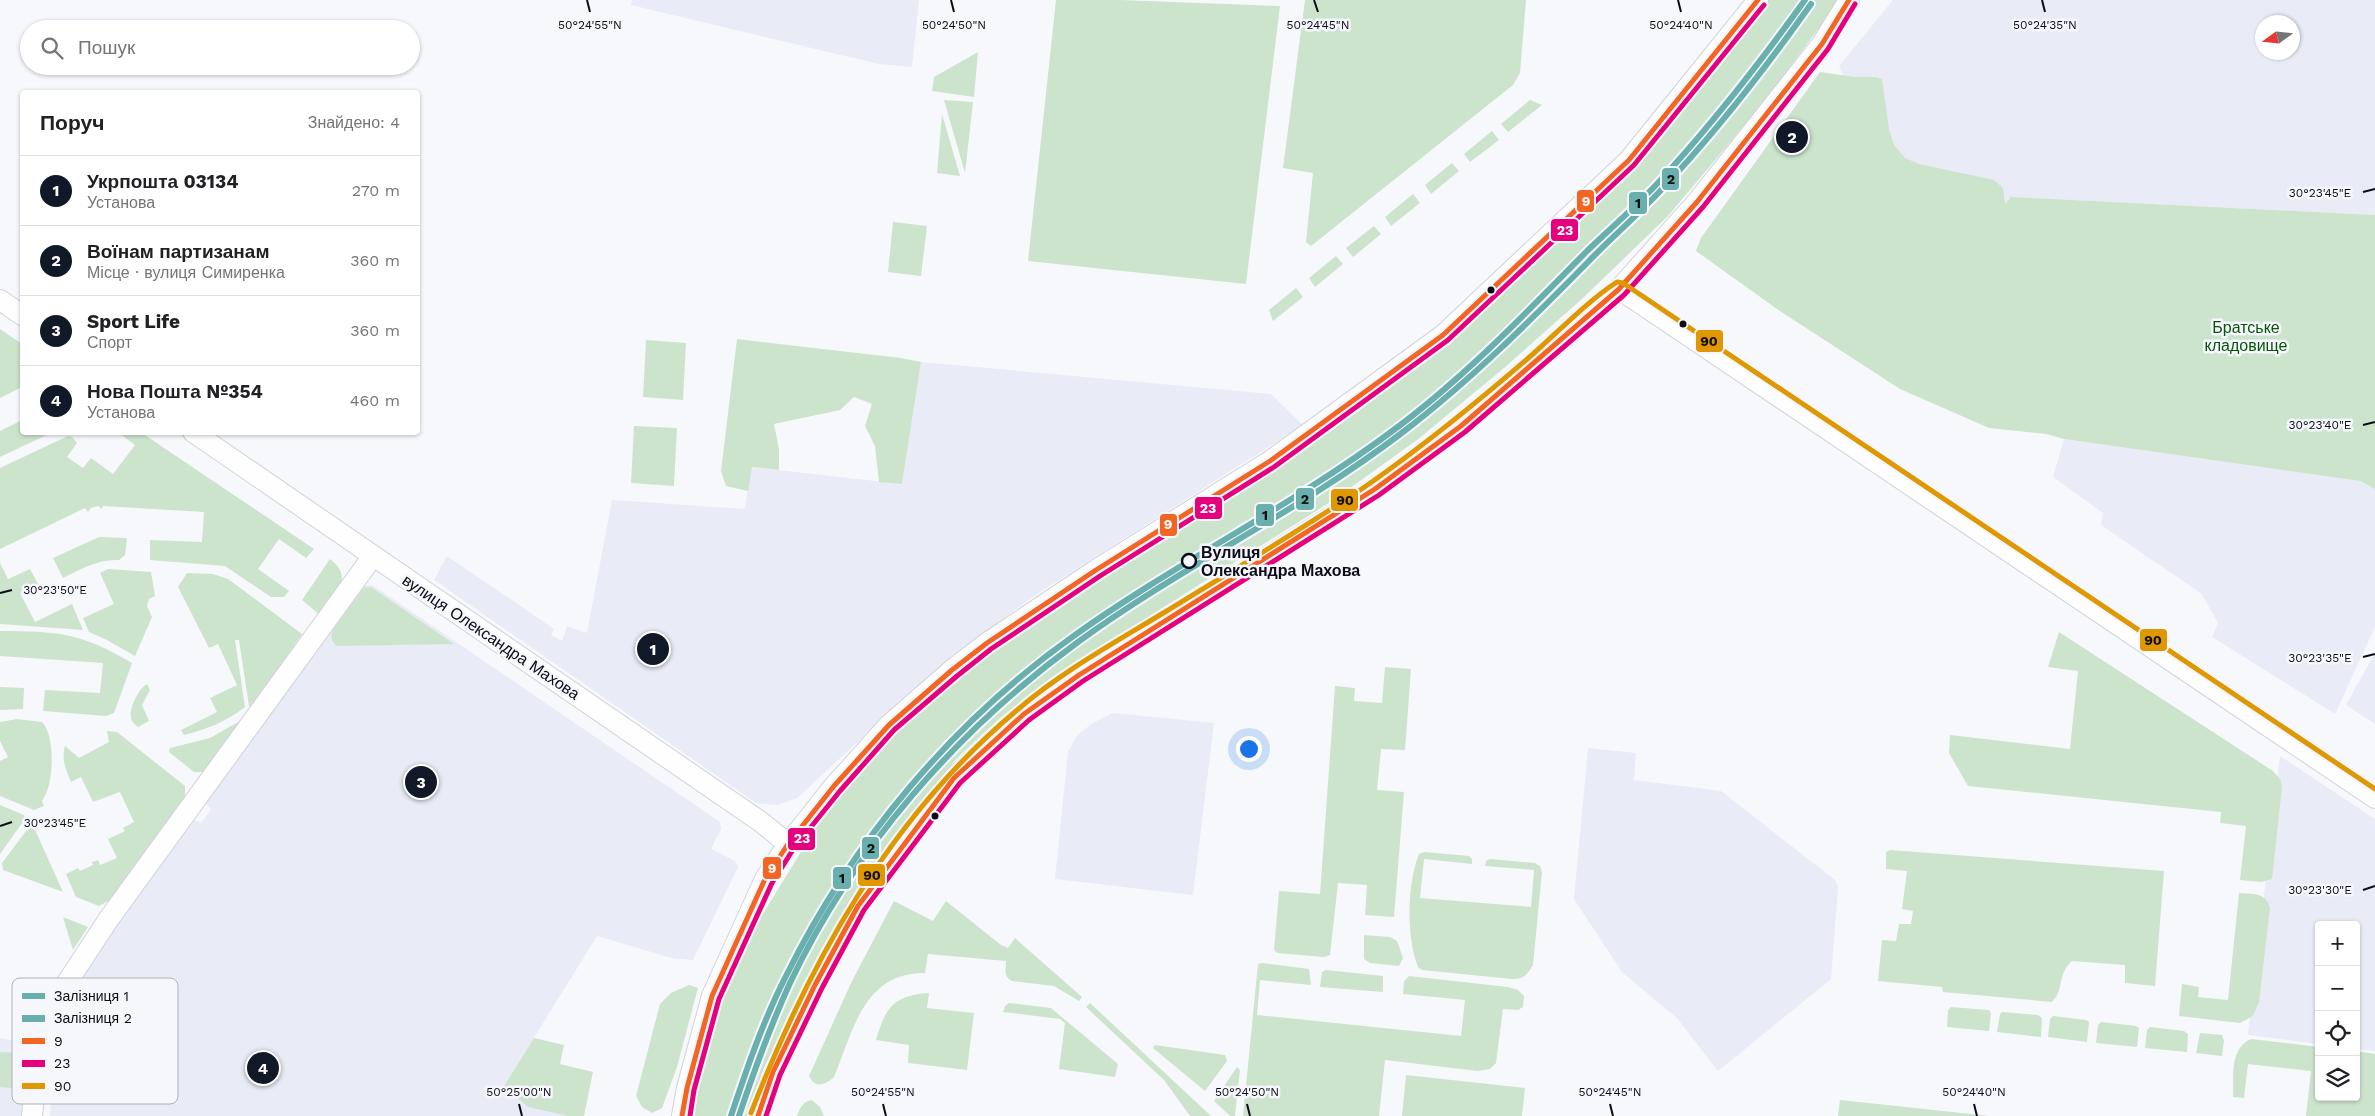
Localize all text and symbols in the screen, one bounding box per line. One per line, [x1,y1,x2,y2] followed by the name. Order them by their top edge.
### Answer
[2255,15,2300,60] north arrow
[558,18,622,32] text: 50°24'55"N
[922,18,986,32] text: 50°24'50"N
[1286,18,1350,32] text: 50°24'45"N
[1649,18,1713,32] text: 50°24'40"N
[2013,18,2077,32] text: 50°24'35"N
[20,20,420,75] search box
[38,34,66,62] icon: search
[78,36,135,59] text: Пошук
[40,110,104,135] text: Поруч
[308,113,400,132] text: Знайдено: 4
[1776,118,1808,156] pin: 2
[1661,167,1680,191] line badge: 2
[87,170,239,193] text: Укрпошта 03134
[1667,171,1675,187] text: 2
[53,181,59,200] text: 1
[352,181,400,200] text: 270 m
[2289,186,2352,200] text: 30°23'45"E
[1576,189,1595,213] line badge: 9
[1628,191,1648,215] line badge: 1
[87,193,155,212] text: Установа
[1582,193,1590,209] text: 9
[1635,195,1641,211] text: 1
[1550,218,1579,242] line badge: 23
[1557,222,1573,238] text: 23
[87,240,269,263] text: Воїнам партизанам
[51,251,61,270] text: 2
[350,251,400,270] text: 360 m
[87,263,285,282] text: Місце · вулиця Симиренка
[1486,285,1496,295] unlabelled marker
[87,310,180,333] text: Sport Life
[2205,318,2288,355] park label: Братське кладовище
[1678,319,1688,329] unlabelled marker
[51,321,61,340] text: 3
[350,321,400,340] text: 360 m
[1695,329,1724,353] line badge: 90
[87,333,132,352] text: Спорт
[1700,333,1718,349] text: 90
[87,380,263,403] text: Нова Пошта №354
[51,391,61,410] text: 4
[350,391,400,410] text: 460 m
[87,403,155,422] text: Установа
[2289,418,2352,432] text: 30°23'40"E
[1295,487,1315,511] line badge: 2
[1330,488,1359,512] line badge: 90
[1301,491,1309,507] text: 2
[1336,492,1354,508] text: 90
[1194,496,1223,520] line badge: 23
[1200,500,1216,516] text: 23
[1255,503,1275,527] line badge: 1
[1262,507,1268,523] text: 1
[1159,513,1178,537] line badge: 9
[1164,516,1172,532] text: 9
[1201,543,1360,580] place label: Вулиця Олександра Махова
[1181,553,1197,569] marker: Вулиця Олександра Махова
[399,570,583,704] street label: вулиця Олександра Махова
[23,583,87,597] text: 30°23'50"E
[2139,628,2168,652] line badge: 90
[637,630,669,668] pin: 1
[2144,632,2162,648] text: 90
[2288,651,2352,665] text: 30°23'35"E
[1236,736,1262,762] your location
[405,763,437,801] pin: 3
[930,811,940,821] unlabelled marker
[24,816,87,830] text: 30°23'45"E
[787,827,816,851] line badge: 23
[794,830,810,846] text: 23
[861,836,880,860] line badge: 2
[867,840,875,856] text: 2
[762,856,782,880] line badge: 9
[768,860,776,876] text: 9
[857,863,886,887] line badge: 90
[832,866,852,890] line badge: 1
[863,867,881,883] text: 90
[839,870,845,886] text: 1
[2288,883,2352,897] text: 30°23'30"E
[2315,921,2360,1101] map controls
[2315,921,2360,966] button: +
[2315,966,2360,1011] button: −
[12,978,178,1104] legend
[54,988,129,1004] text: Залізниця 1
[54,1010,132,1026] text: Залізниця 2
[2315,1011,2360,1056] button: locate
[54,1033,63,1049] text: 9
[247,1049,279,1087] pin: 4
[54,1055,70,1071] text: 23
[2315,1056,2360,1101] button: layers
[54,1078,71,1094] text: 90
[486,1085,552,1099] text: 50°25'00"N
[851,1085,915,1099] text: 50°24'55"N
[1215,1085,1279,1099] text: 50°24'50"N
[1578,1085,1642,1099] text: 50°24'45"N
[1942,1085,2006,1099] text: 50°24'40"N

